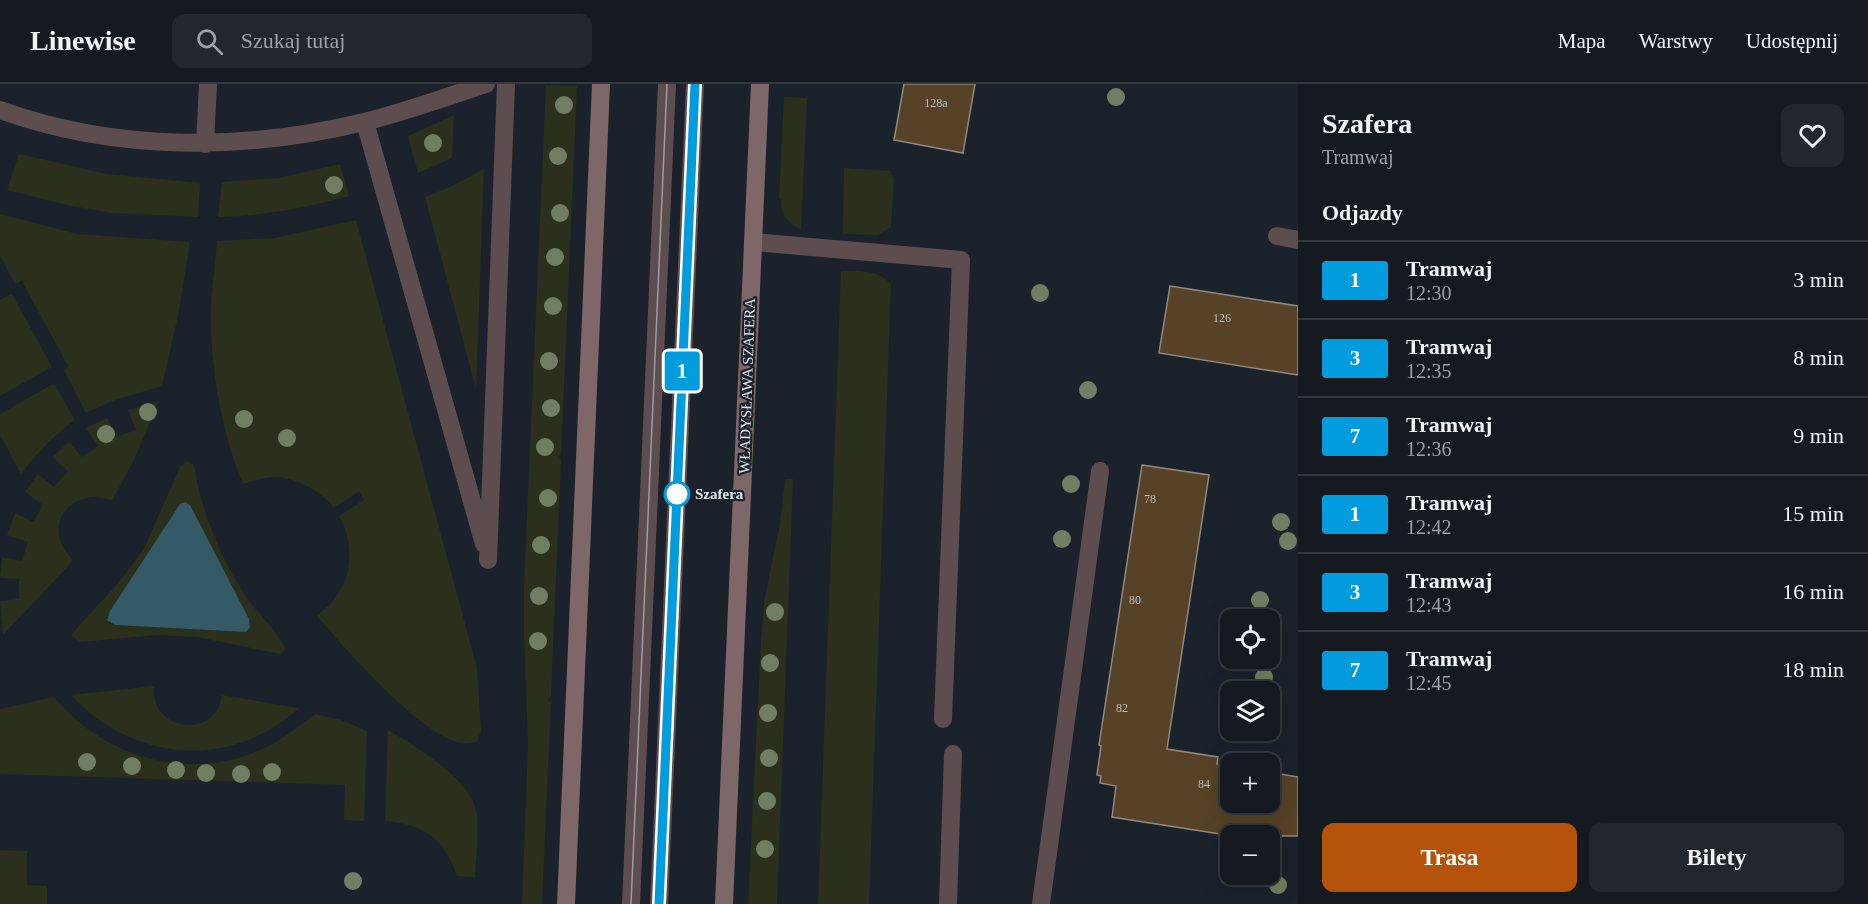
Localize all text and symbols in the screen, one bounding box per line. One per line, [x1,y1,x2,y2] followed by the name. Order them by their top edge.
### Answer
[172,14,592,68] search box
[30,25,136,56] text: Linewise
[193,25,226,58] icon: search
[241,28,345,53] text: Szukaj tutaj
[1558,29,1606,53] text: Mapa
[1639,29,1713,53] text: Warstwy
[1746,29,1838,53] text: Udostępnij
[924,96,948,110] house number: 128a
[1781,104,1844,167] button: heart
[1322,108,1412,139] text: Szafera
[1322,146,1393,168] text: Tramwaj
[1322,200,1403,225] text: Odjazdy
[1406,256,1492,281] text: Tramwaj
[1793,267,1844,292] text: 3 min
[1350,268,1360,292] text: 1
[1406,282,1452,304] text: 12:30
[736,298,758,474] street label: WŁADYSŁAWA SZAFERA
[1213,311,1231,325] house number: 126
[1406,334,1492,359] text: Tramwaj
[1793,345,1844,370] text: 8 min
[1350,346,1360,370] text: 3
[662,352,702,390] line badge: 1
[677,359,687,383] text: 1
[1406,360,1452,382] text: 12:35
[1406,412,1492,437] text: Tramwaj
[1793,423,1844,448] text: 9 min
[1350,424,1360,448] text: 7
[1406,438,1452,460] text: 12:36
[664,481,690,507] marker: Szafera
[695,486,744,502] place label: Szafera
[1406,490,1492,515] text: Tramwaj
[1144,492,1156,506] house number: 78
[1782,501,1844,526] text: 15 min
[1350,502,1360,526] text: 1
[1406,516,1452,538] text: 12:42
[1406,568,1492,593] text: Tramwaj
[1782,579,1844,604] text: 16 min
[1350,580,1360,604] text: 3
[1129,593,1141,607] house number: 80
[1406,594,1452,616] text: 12:43
[1220,609,1280,885] map controls
[1220,609,1280,669] button: locate
[1406,646,1492,671] text: Tramwaj
[1782,657,1844,682] text: 18 min
[1350,658,1360,682] text: 7
[1406,672,1452,694] text: 12:45
[1220,681,1280,741] button: layers
[1116,701,1128,715] house number: 82
[1220,753,1280,813] button: +
[1198,777,1210,791] house number: 84
[1322,823,1577,892] button: Trasa
[1589,823,1844,892] button: Bilety
[1220,825,1280,885] button: −

